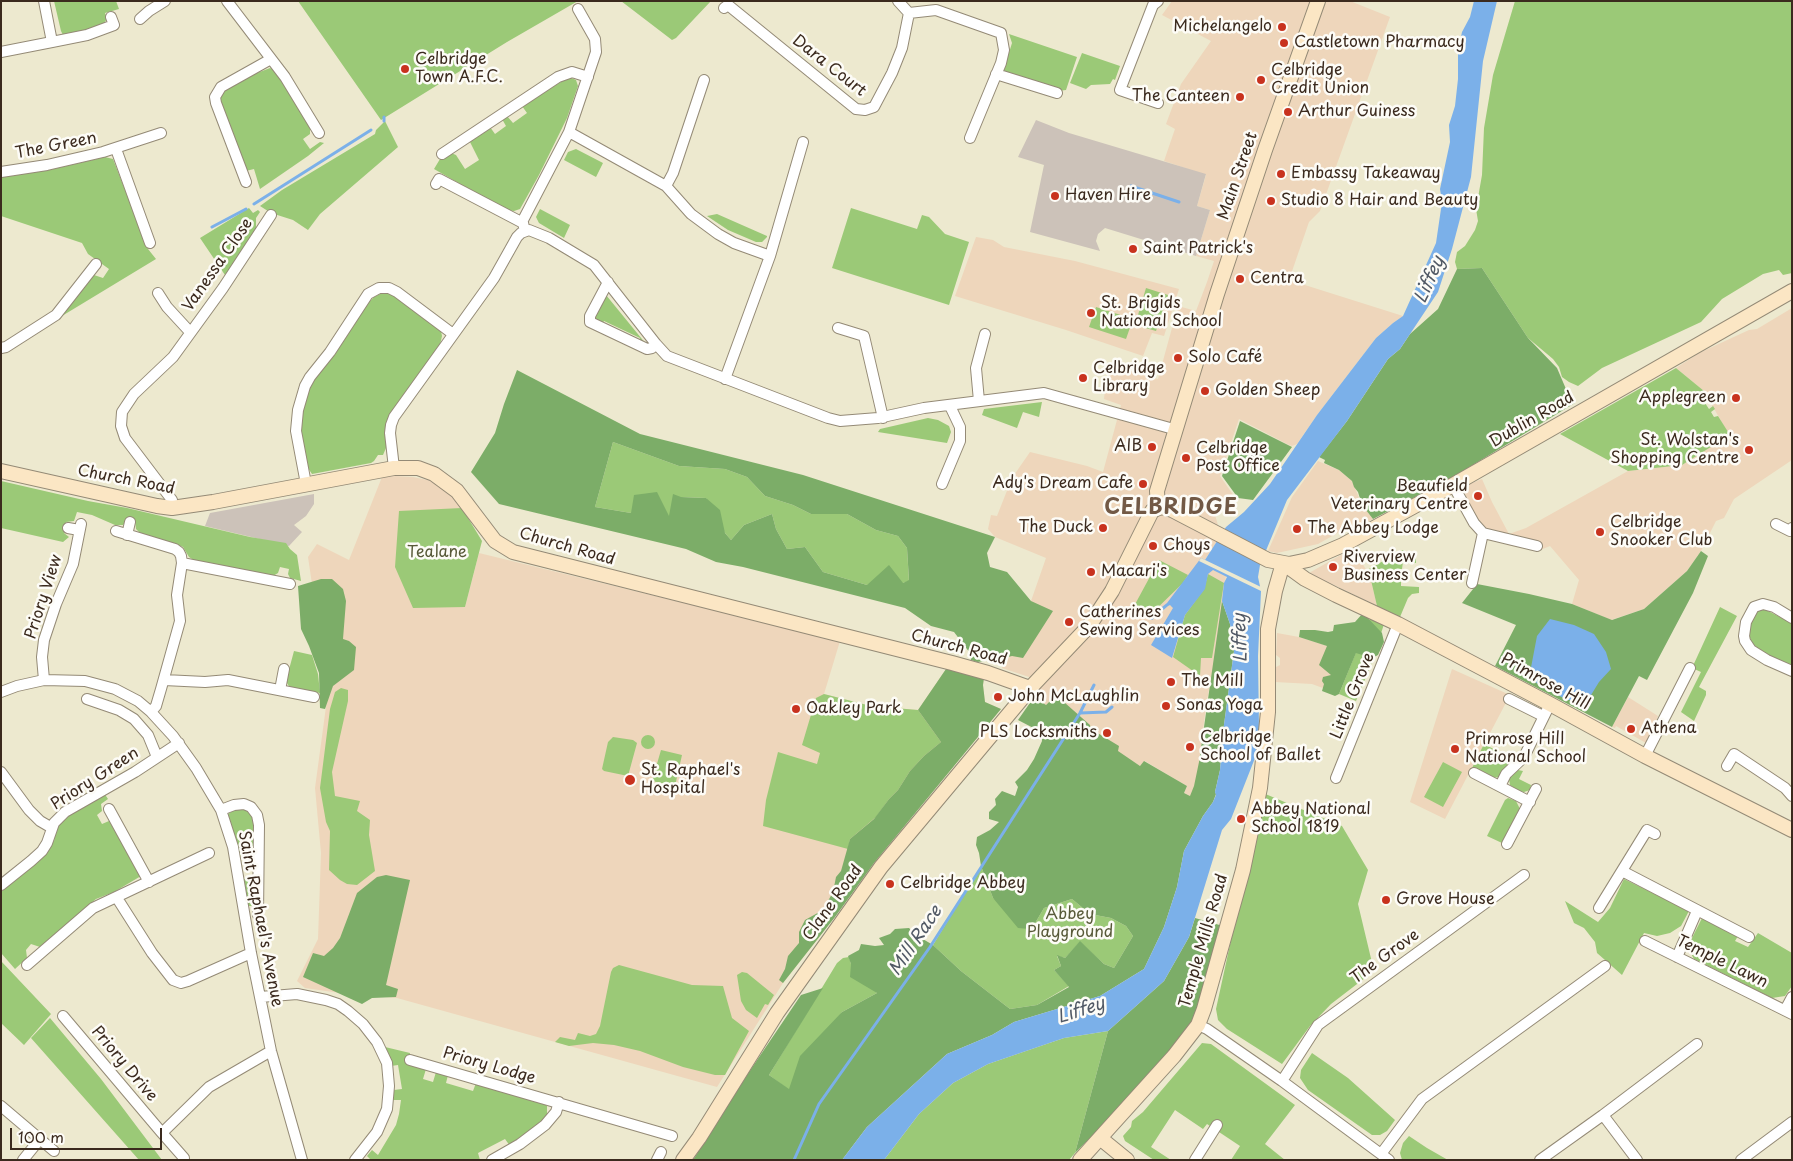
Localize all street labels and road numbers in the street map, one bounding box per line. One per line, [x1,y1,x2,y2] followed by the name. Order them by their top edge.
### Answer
[788,31,870,101] street label: Dara Court
[14,129,98,163] street label: The Green
[1214,130,1262,222] street label: Main Street
[179,215,257,315] street label: Vanessa Close
[1486,388,1578,452] street label: Dublin Road
[76,461,176,499] street label: Church Road
[517,524,617,570] street label: Church Road
[21,553,67,641] street label: Priory View
[909,626,1009,670] street label: Church Road
[1327,650,1379,742] street label: Little Grove
[1497,650,1593,714] street label: Primrose Hill
[48,744,142,814] street label: Priory Green
[234,829,286,1009] street label: Saint Raphael's Avenue
[799,862,867,944] street label: Clane Road
[1176,872,1232,1010] street label: Temple Mills Road
[1347,926,1423,988] street label: The Grove
[1673,932,1771,992] street label: Temple Lawn
[87,1022,161,1106] street label: Priory Drive
[441,1044,537,1088] street label: Priory Lodge

